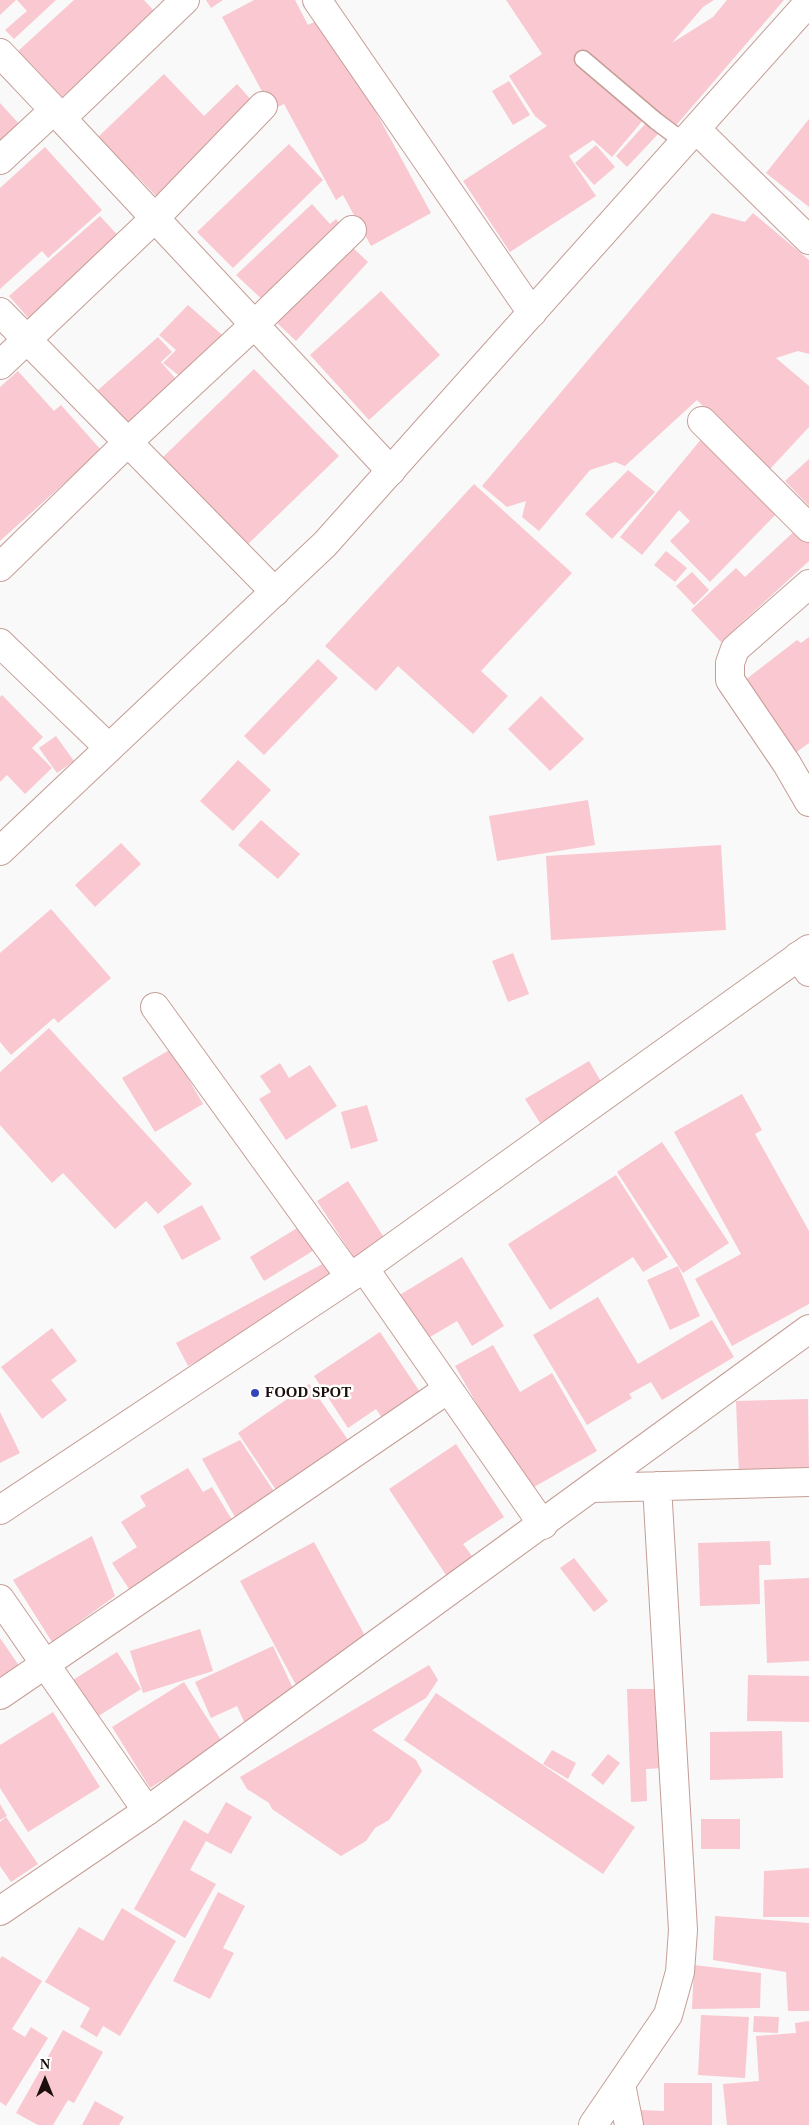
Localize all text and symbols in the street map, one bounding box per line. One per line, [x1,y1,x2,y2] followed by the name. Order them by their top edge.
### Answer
[265,1384,351,1402] place label: FOOD SPOT
[249,1387,261,1399] marker: FOOD SPOT
[20,2055,70,2105] north arrow
[40,2057,50,2072] text: N

